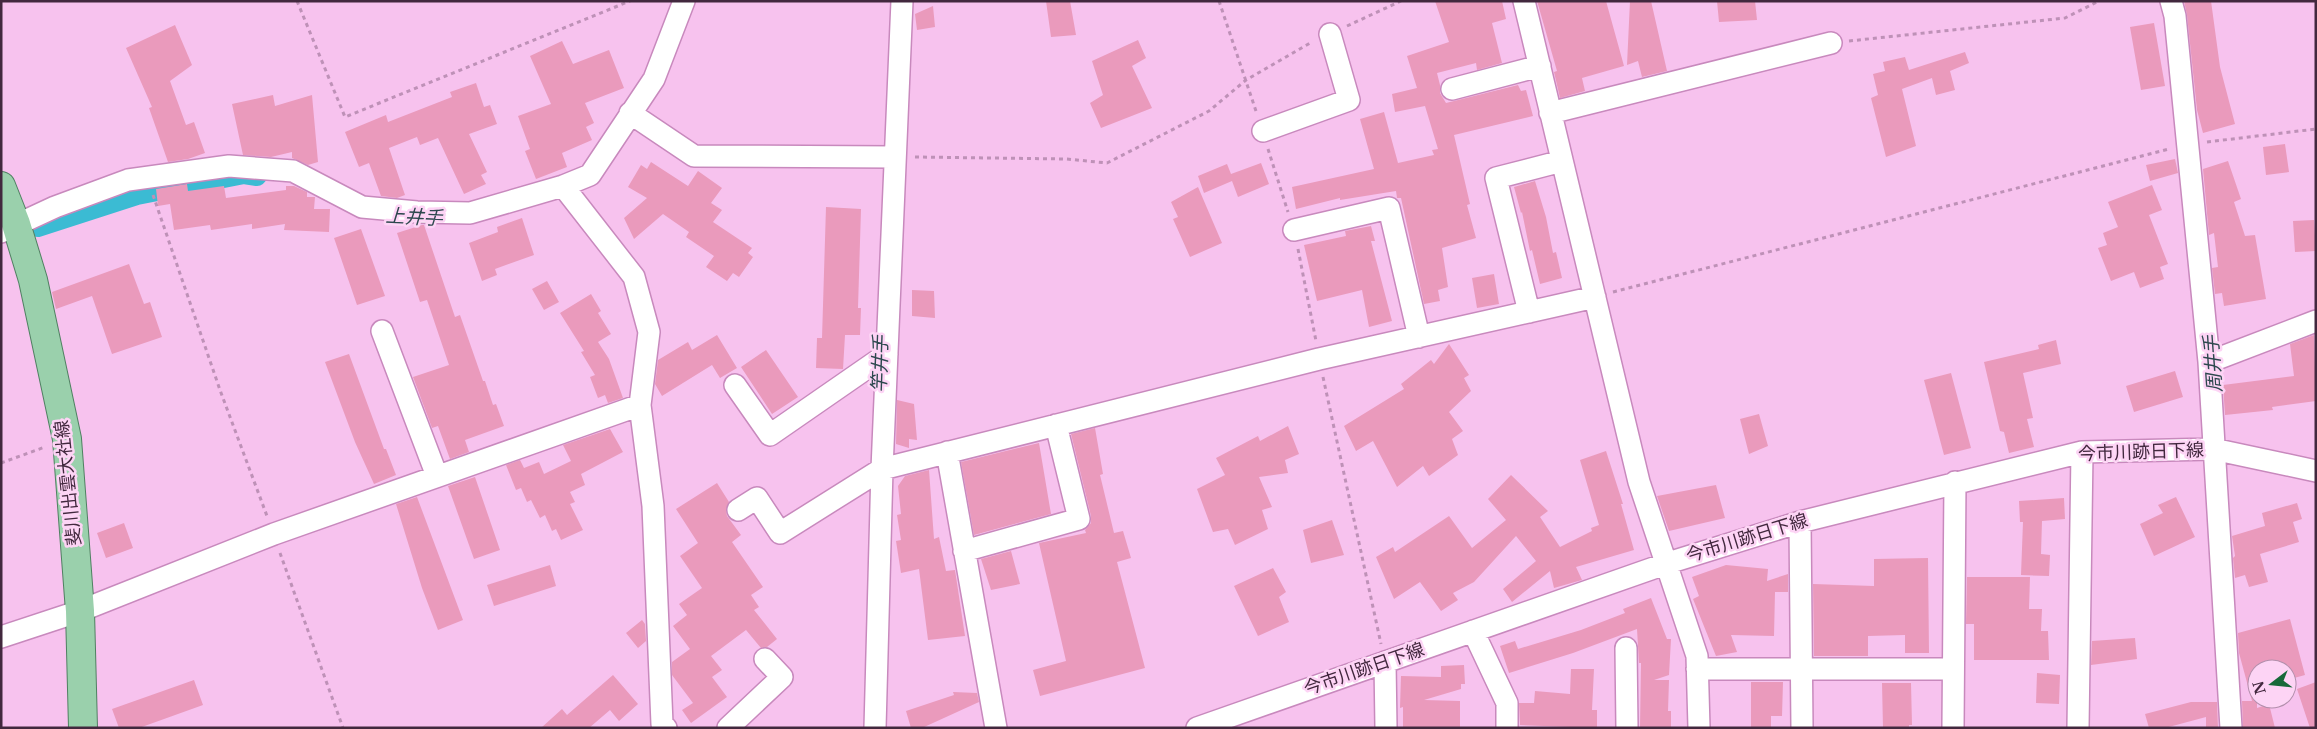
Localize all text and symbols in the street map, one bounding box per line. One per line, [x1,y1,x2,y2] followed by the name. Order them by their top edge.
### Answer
[385,204,444,230] water label: 上井手
[868,334,893,393] water label: 竿井手
[2199,334,2226,393] water label: 周井手
[50,419,86,547] street label: 斐川出雲大社線
[2078,439,2204,465] street label: 今市川跡日下線
[1684,509,1810,567] street label: 今市川跡日下線
[1301,638,1427,700] street label: 今市川跡日下線
[2247,659,2297,709] north arrow
[2249,679,2270,696] text: N

